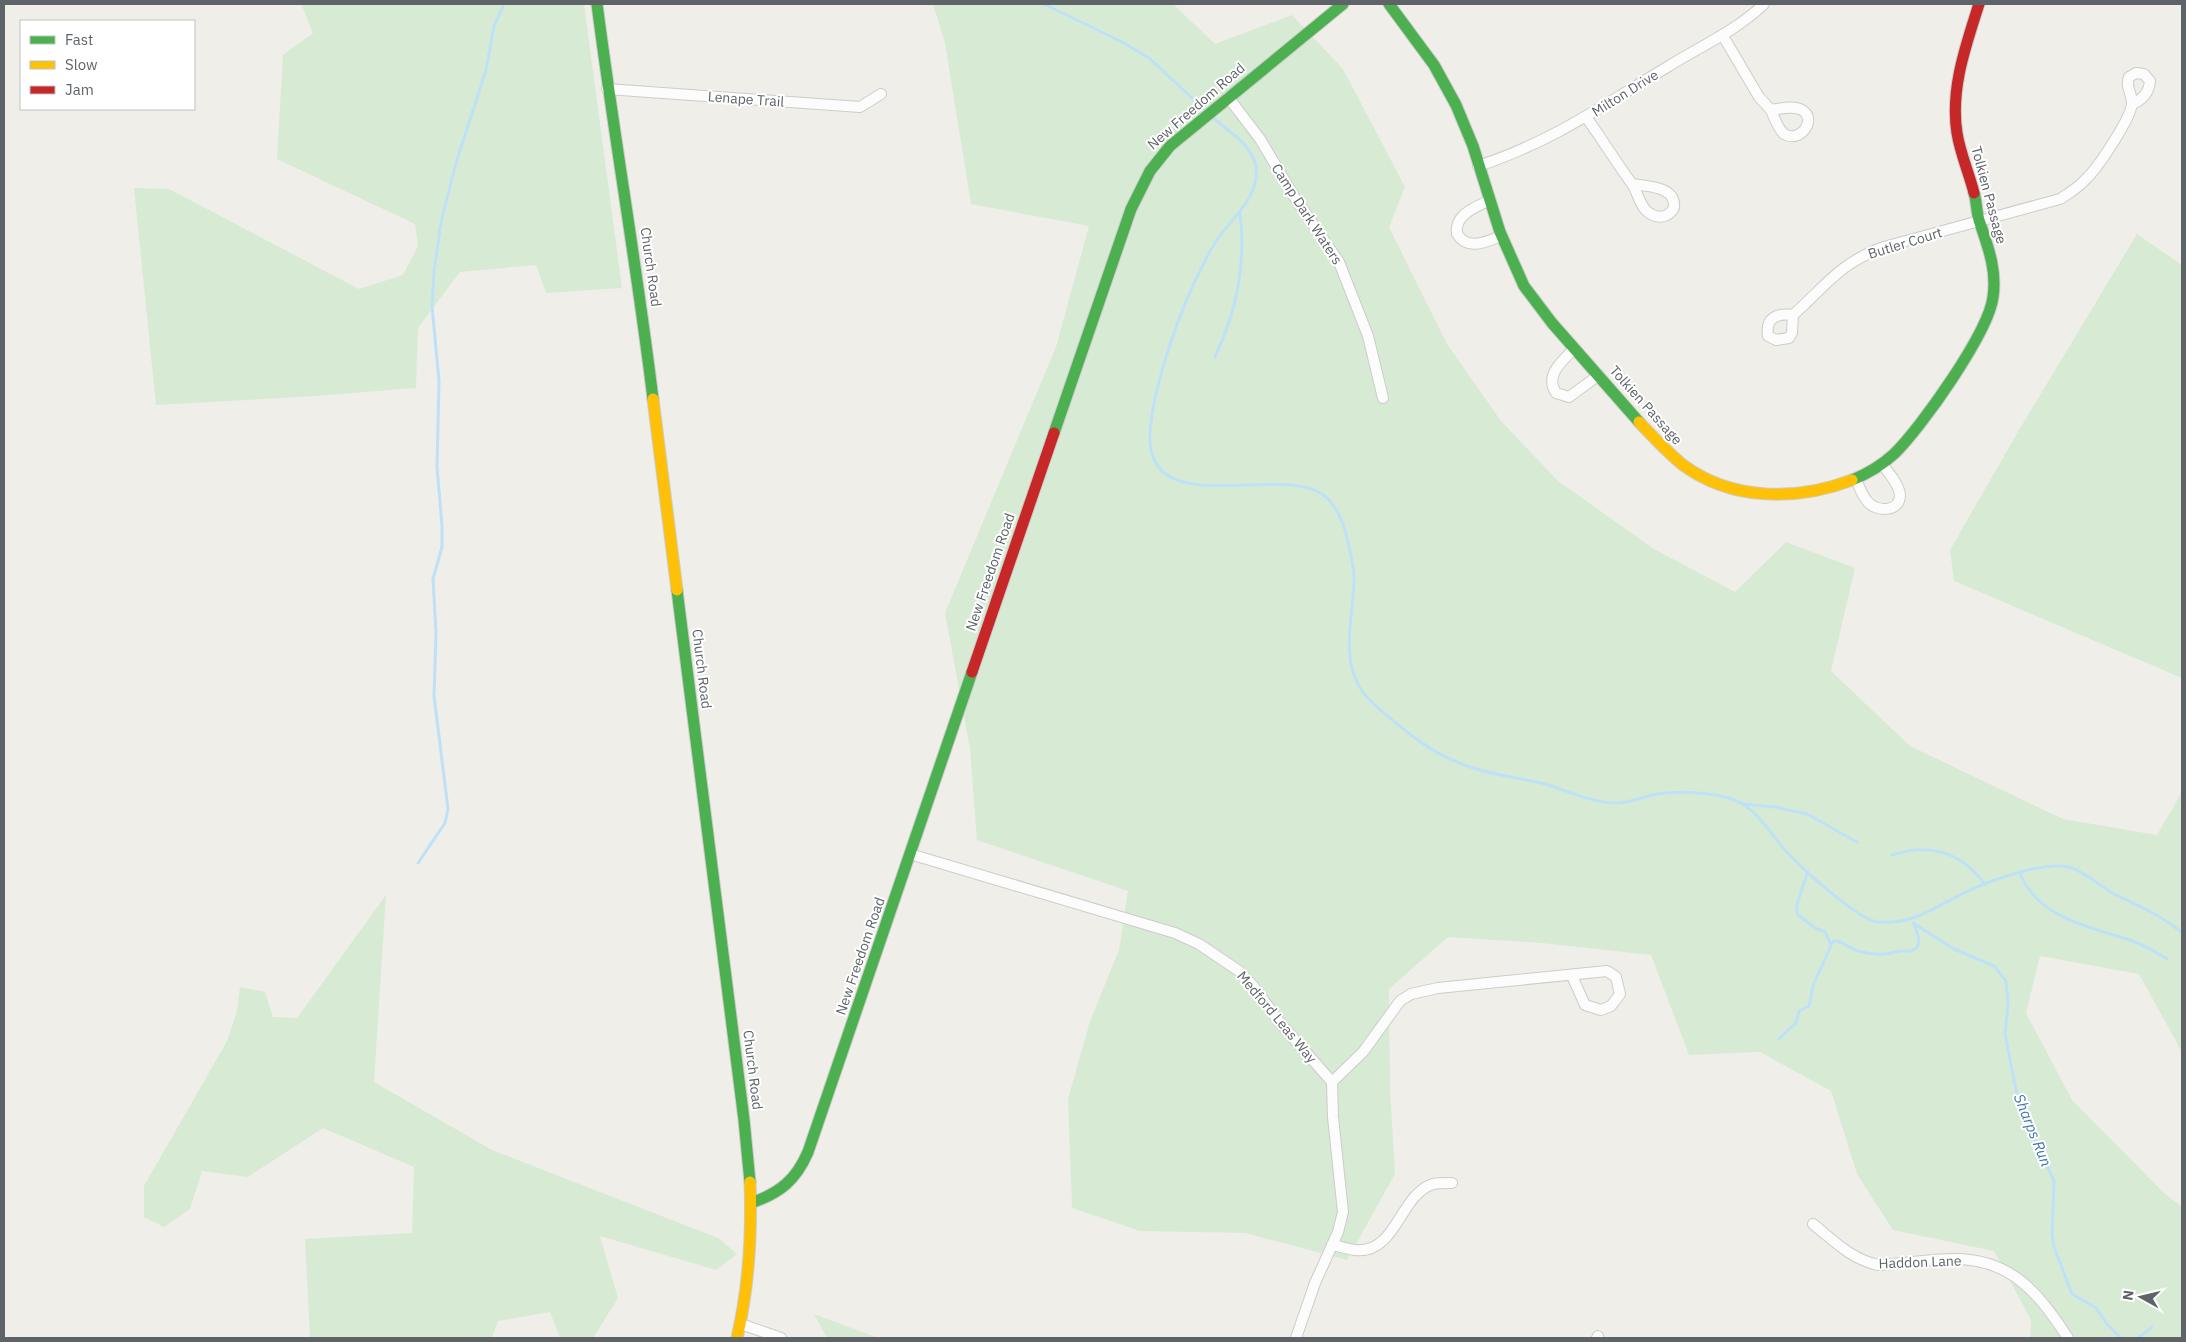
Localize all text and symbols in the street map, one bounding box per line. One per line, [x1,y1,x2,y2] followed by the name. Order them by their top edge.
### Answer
[20,20,195,110] legend
[65,30,93,49] text: Fast
[65,55,98,74] text: Slow
[1144,59,1248,153] street label: New Freedom Road
[1588,65,1662,121] street label: Milton Drive
[65,80,94,99] text: Jam
[707,87,785,111] street label: Lenape Trail
[1967,144,2011,246] street label: Tolkien Passage
[1268,160,1346,268] street label: Camp Dark Waters
[1866,223,1944,263] street label: Butler Court
[637,226,665,308] street label: Church Road
[1606,362,1686,449] street label: Tolkien Passage
[961,511,1019,633] street label: New Freedom Road
[688,628,716,710] street label: Church Road
[831,895,889,1017] street label: New Freedom Road
[1233,967,1321,1067] street label: Medford Leas Way
[739,1029,767,1111] street label: Church Road
[2010,1091,2056,1169] water label: Sharps Run
[1878,1252,1962,1272] street label: Haddon Lane
[2116,1272,2166,1322] north arrow
[2119,1289,2138,1301] text: N

